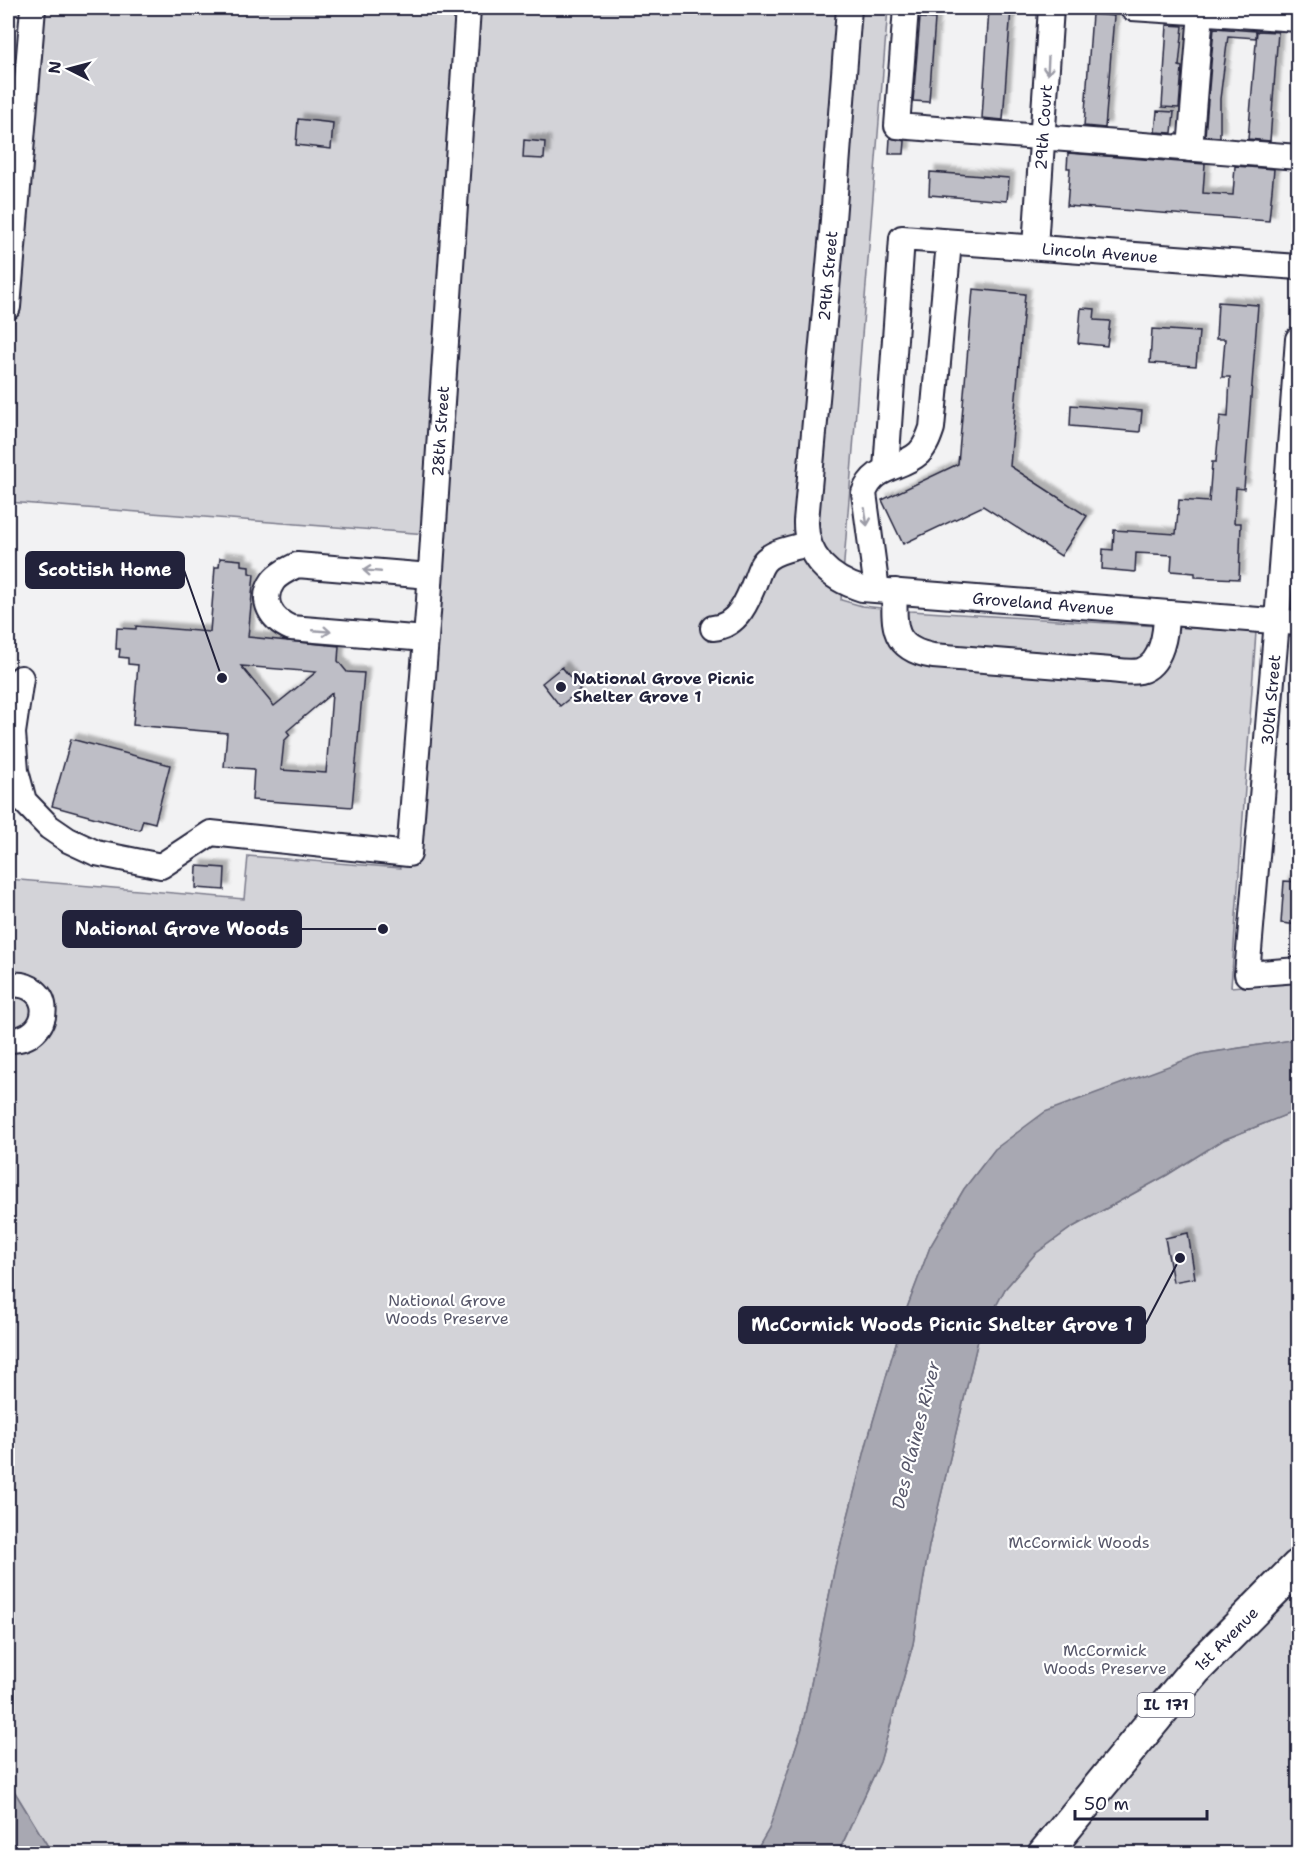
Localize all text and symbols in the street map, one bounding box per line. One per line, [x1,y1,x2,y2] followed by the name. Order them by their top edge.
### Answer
[39,39,99,99] north arrow
[1042,55,1053,75] one-way arrow
[43,60,66,75] text: N
[1030,84,1056,171] street label: 29th Court
[814,230,842,322] street label: 29th Street
[1041,238,1159,267] street label: Lincoln Avenue
[427,385,454,477] street label: 28th Street
[861,507,872,527] one-way arrow
[26,552,184,588] callout: Scottish Home
[38,558,172,582] text: Scottish Home
[362,565,382,576] one-way arrow
[972,587,1115,619] street label: Groveland Avenue
[311,626,331,637] one-way arrow
[1257,654,1285,746] street label: 30th Street
[573,668,755,707] place label: National Grove Picnic Shelter Grove 1
[554,680,568,694] marker: National Grove Picnic Shelter Grove 1
[63,911,301,947] callout: National Grove Woods
[75,917,289,941] text: National Grove Woods
[385,1290,509,1329] park label: National Grove Woods Preserve
[739,1307,1145,1343] callout: McCormick Woods Picnic Shelter Grove 1
[751,1313,1133,1337] text: McCormick Woods Picnic Shelter Grove 1
[886,1358,946,1511] water label: Des Plaines River
[1008,1532,1150,1553] park label: McCormick Woods
[1189,1602,1262,1675] street label: 1st Avenue
[1043,1640,1167,1679] park label: McCormick Woods Preserve
[1138,1693,1194,1717] road number: IL 171
[1075,1783,1207,1821] scale bar
[1084,1792,1129,1816] text: 50 m

